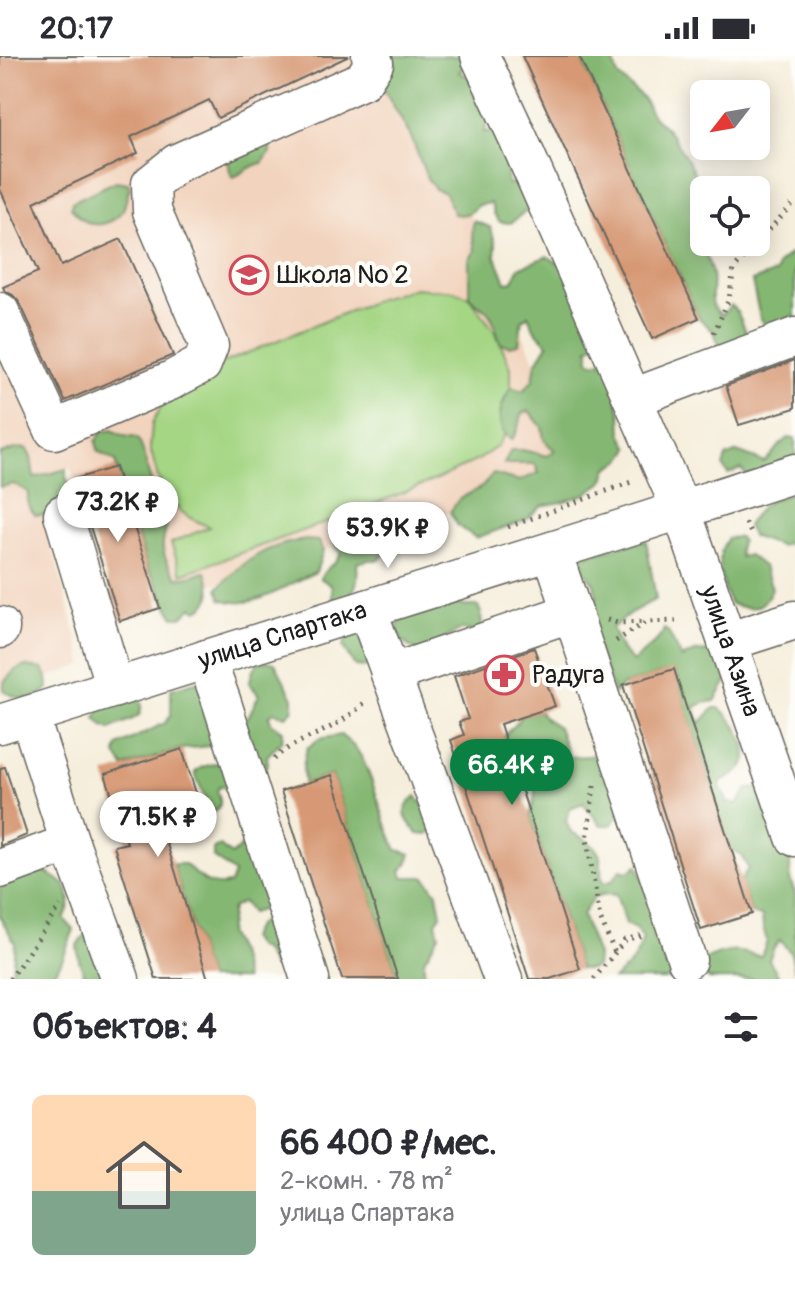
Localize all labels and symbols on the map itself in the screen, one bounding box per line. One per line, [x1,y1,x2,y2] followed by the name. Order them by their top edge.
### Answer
[690,80,770,160] north arrow
[228,254,270,296] school or university icon: Школа № 2
[277,259,409,291] place label: Школа № 2
[44,476,192,544] pin: 73.2K ₽
[314,502,462,570] pin: 53.9K ₽
[693,580,768,721] street label: улица Азина
[193,594,371,677] street label: улица Спартака
[483,654,525,696] pharmacy icon: Радуга
[532,659,605,691] place label: Радуга
[438,739,586,807] pin: 66.4K ₽
[84,791,232,859] pin: 71.5K ₽

